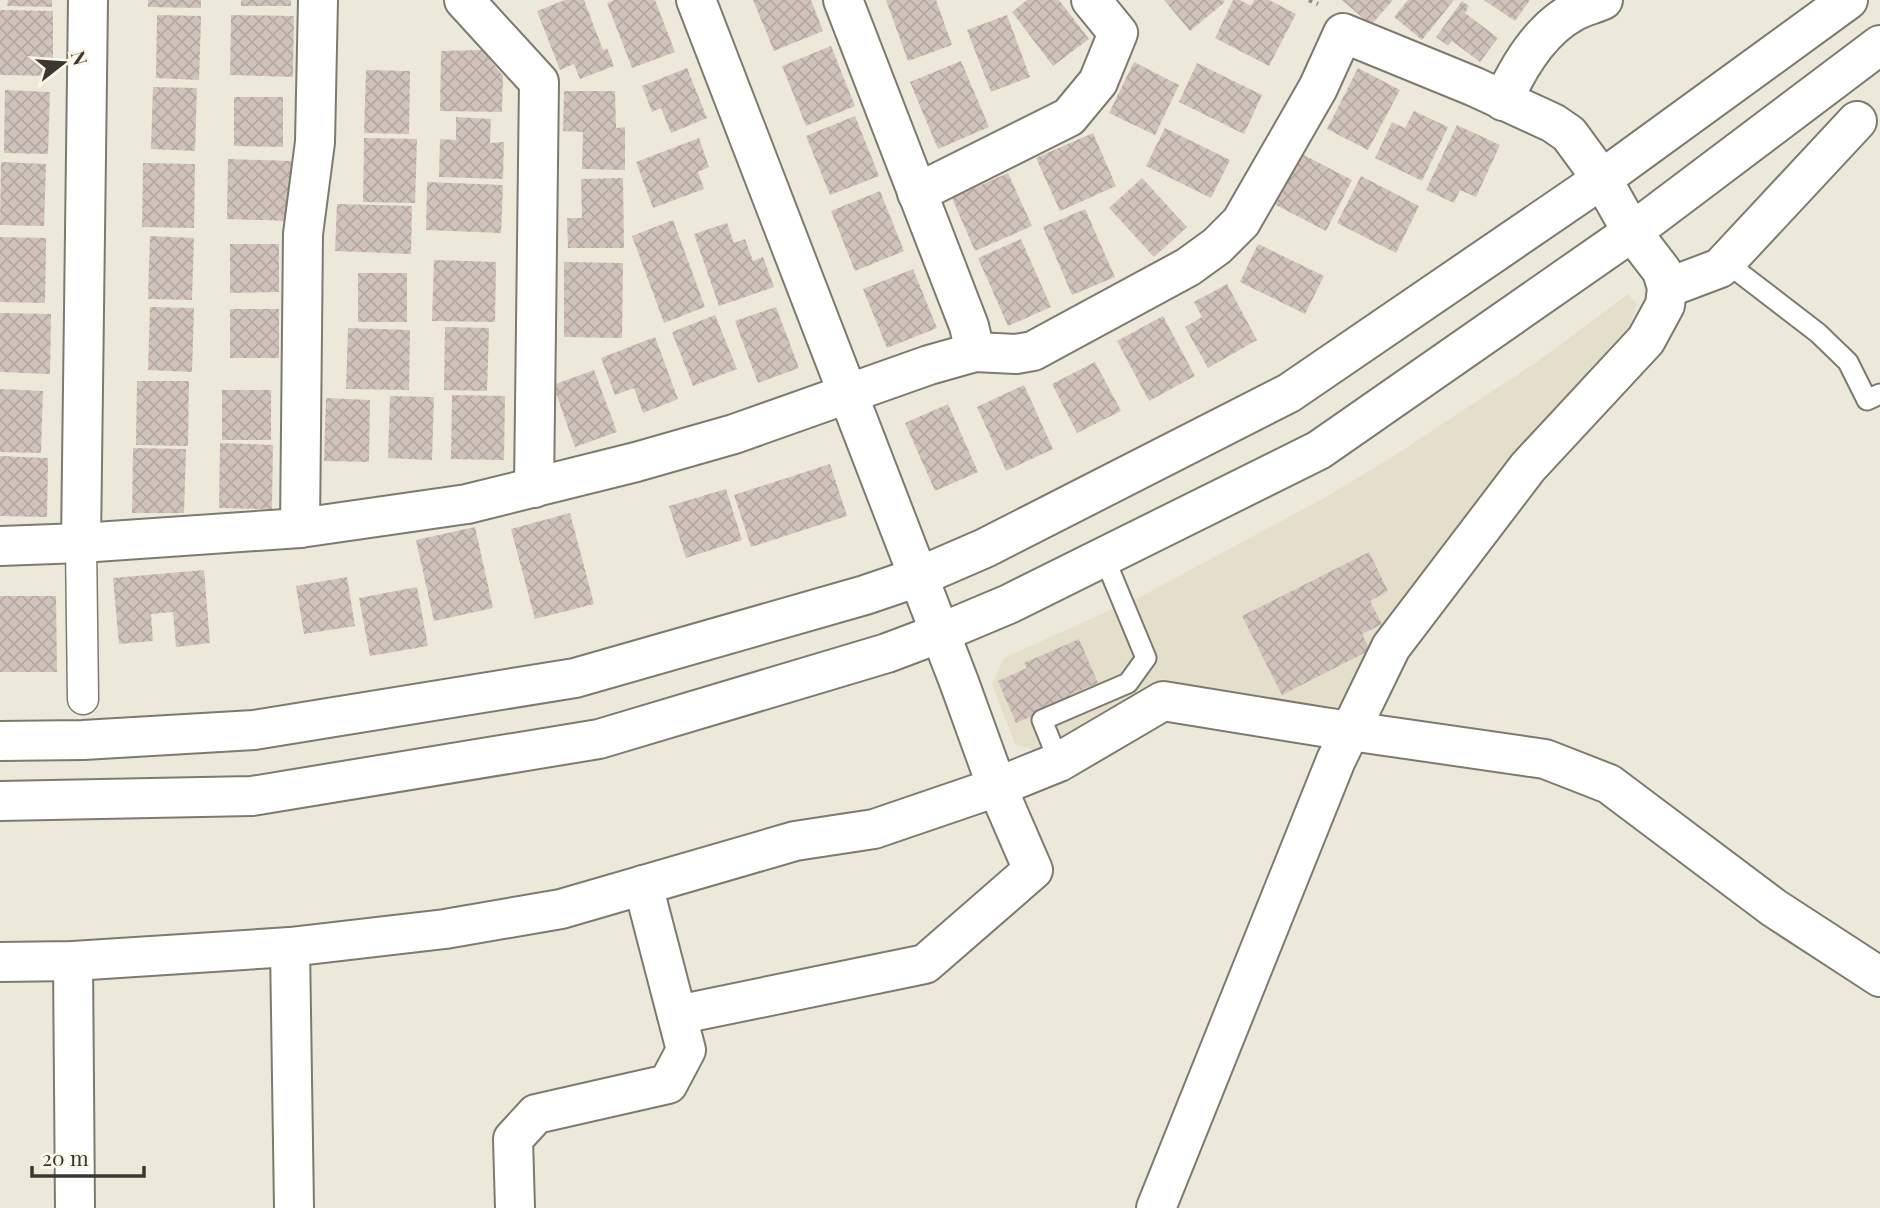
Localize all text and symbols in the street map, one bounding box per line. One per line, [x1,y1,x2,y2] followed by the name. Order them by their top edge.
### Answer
[28,28,98,98] north arrow
[66,47,95,68] text: N
[32,1134,144,1178] scale bar
[42,1143,89,1171] text: 20 m

